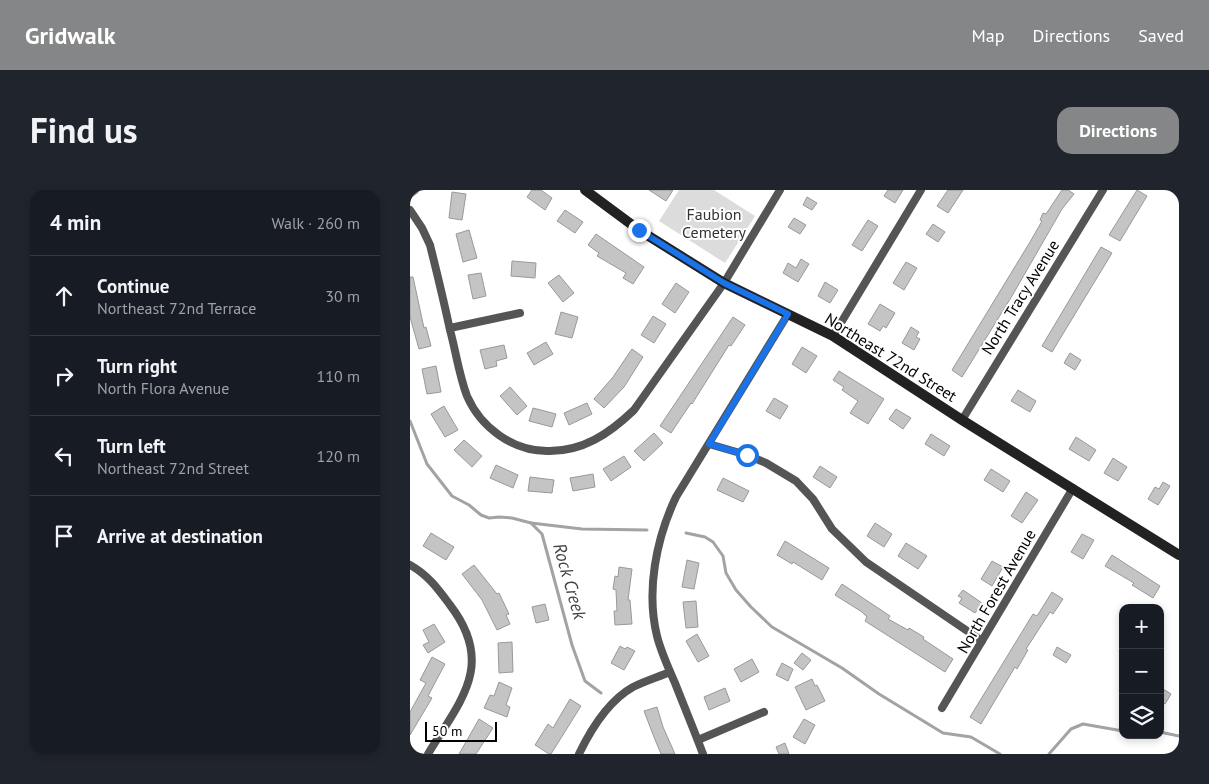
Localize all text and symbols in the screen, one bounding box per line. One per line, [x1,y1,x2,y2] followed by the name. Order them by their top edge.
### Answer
[25,20,115,51] text: Gridwalk
[972,24,1004,47] text: Map
[1032,24,1110,47] text: Directions
[1138,24,1184,47] text: Saved
[30,107,138,153] text: Find us
[1057,107,1179,154] button: Directions
[682,204,747,242] park label: Faubion Cemetery
[50,209,101,236] text: 4 min
[271,213,360,233] text: Walk · 260 m
[628,219,651,242] route end
[977,236,1063,358] street label: North Tracy Avenue
[97,274,169,298] text: Continue
[50,282,78,310] icon: ahead
[325,286,360,306] text: 30 m
[97,298,256,318] text: Northeast 72nd Terrace
[821,308,961,406] street label: Northeast 72nd Street
[97,354,177,378] text: Turn right
[50,362,78,390] icon: right
[317,366,360,386] text: 110 m
[97,378,229,398] text: North Flora Avenue
[97,434,166,458] text: Turn left
[50,442,78,470] icon: left
[736,444,759,467] route start
[317,446,360,466] text: 120 m
[97,458,249,478] text: Northeast 72nd Street
[50,522,78,550] icon: arrive
[97,524,263,548] text: Arrive at destination
[952,525,1040,657] street label: North Forest Avenue
[548,540,592,623] water label: Rock Creek
[1119,604,1164,739] map controls
[1119,604,1164,649] button: +
[1119,649,1164,694] button: −
[1119,694,1164,739] button: layers
[425,719,498,742] scale bar
[432,722,462,740] text: 50 m

